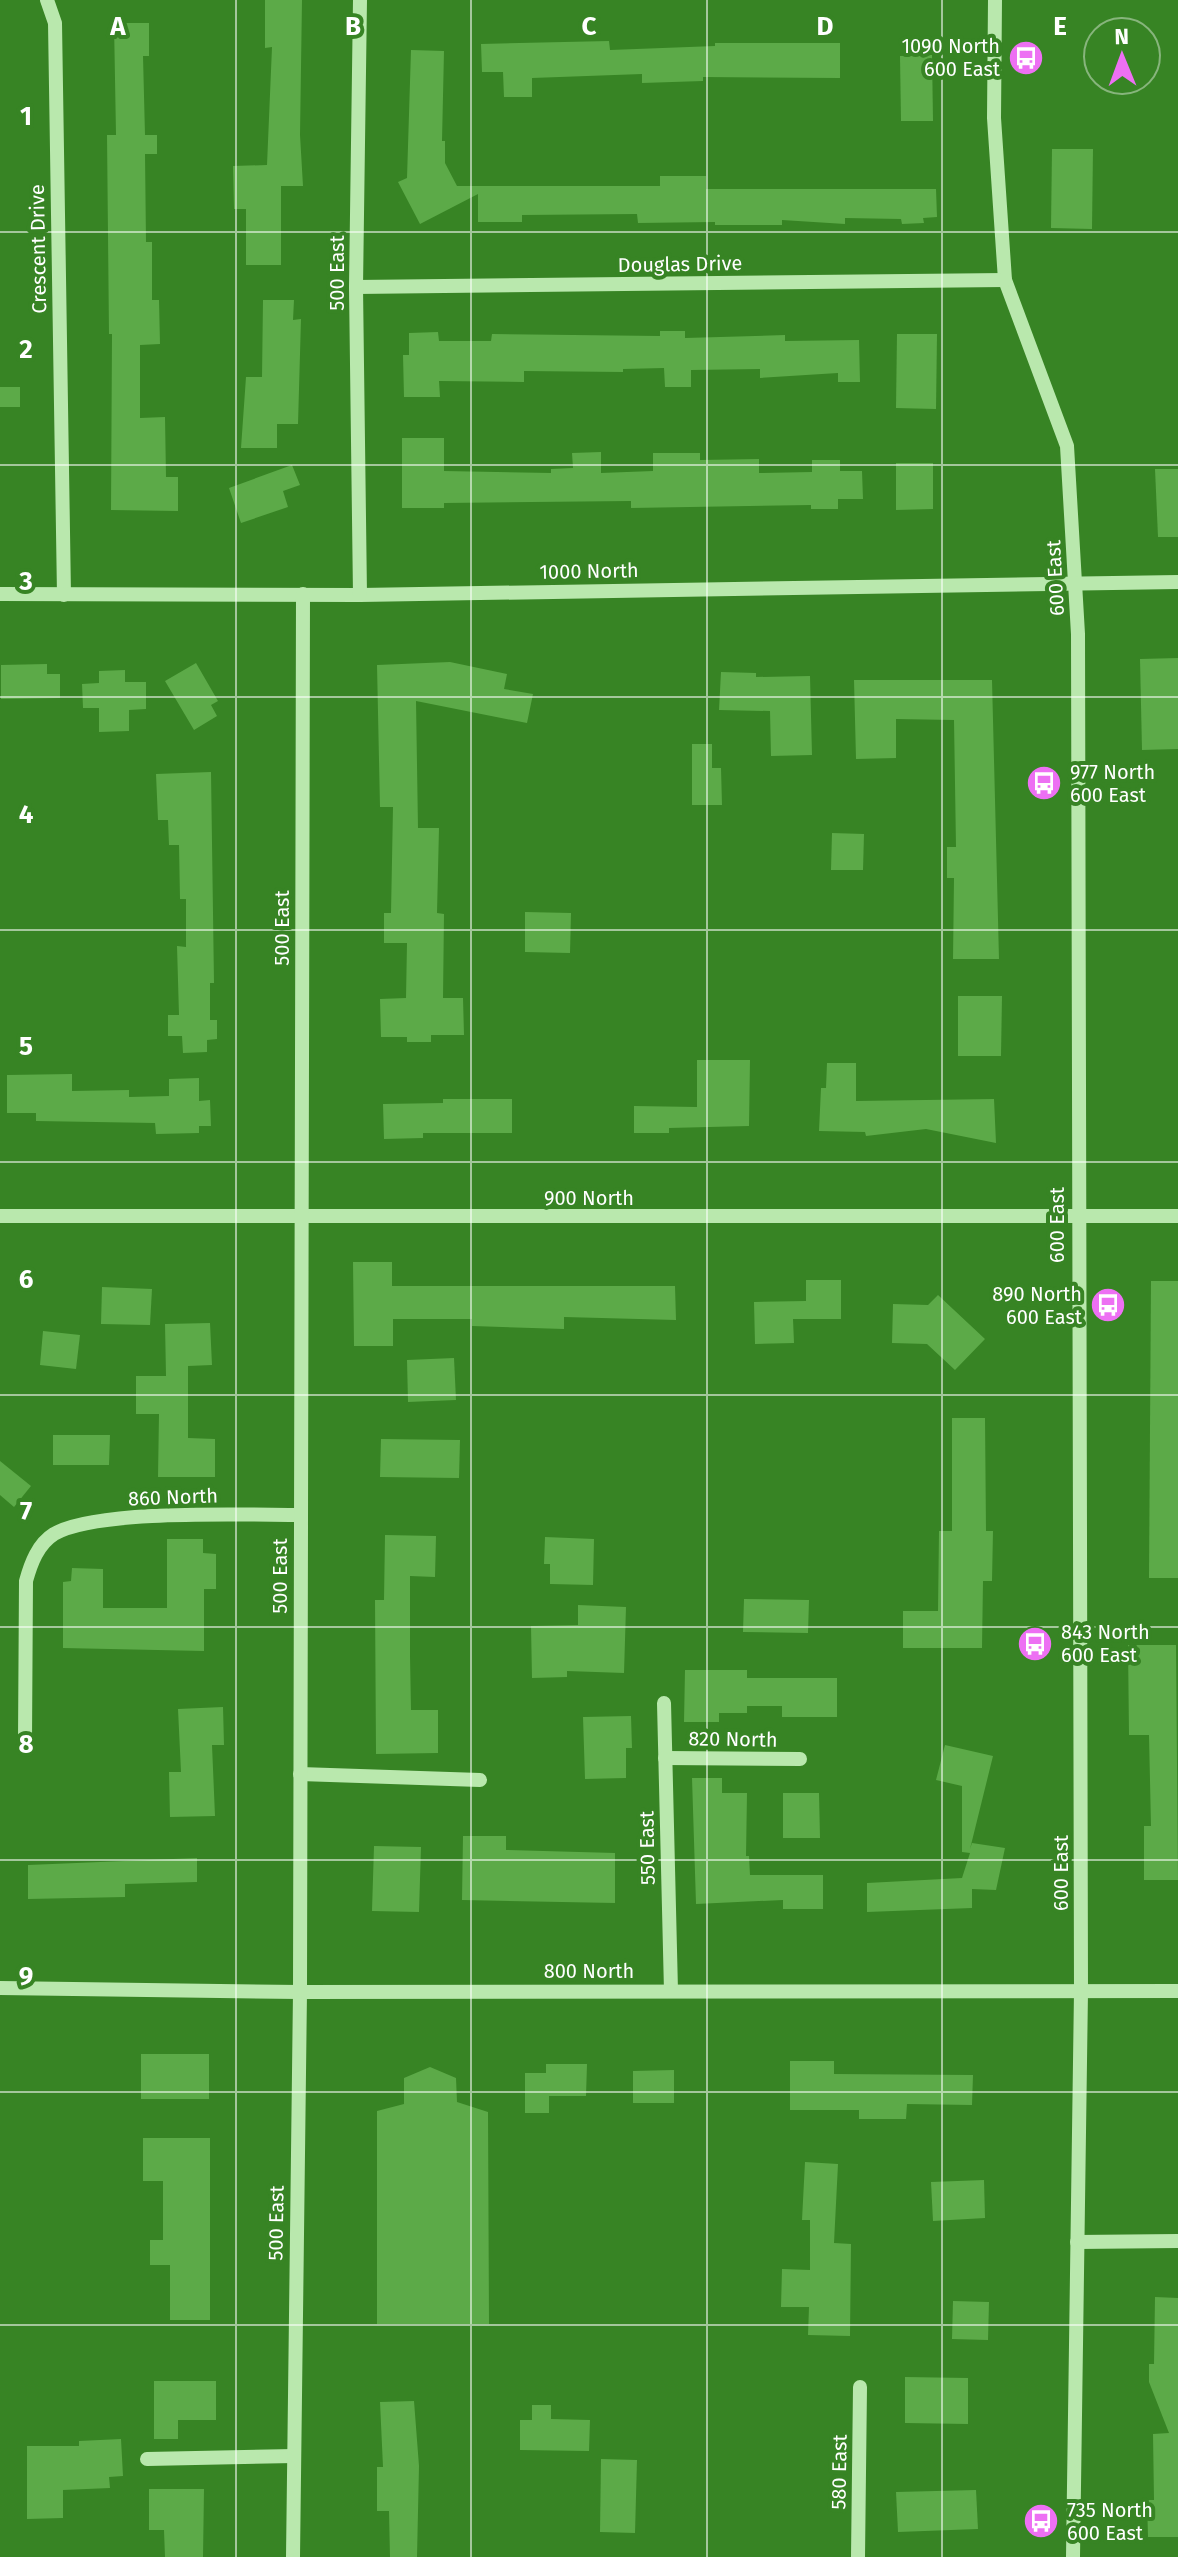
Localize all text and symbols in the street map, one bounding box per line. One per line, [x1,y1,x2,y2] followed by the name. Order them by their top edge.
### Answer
[109,11,126,42] text: A
[345,11,361,42] text: B
[582,11,597,42] text: C
[817,11,834,42] text: D
[1053,11,1067,42] text: E
[1082,16,1162,96] north arrow
[1114,23,1129,50] text: N
[901,34,1001,81] place label: 1090 North 600 East
[1007,39,1045,77] bus stop icon: 1090 North 600 East
[20,101,32,132] text: 1
[25,184,51,314] street label: Crescent Drive
[325,235,349,311] street label: 500 East
[618,251,742,277] street label: Douglas Drive
[19,334,33,365] text: 2
[1041,539,1069,617] street label: 600 East
[539,558,639,584] street label: 1000 North
[18,566,33,597] text: 3
[1070,760,1155,807] place label: 977 North 600 East
[1025,764,1063,802] bus stop icon: 977 North 600 East
[19,799,34,830] text: 4
[270,890,294,966] street label: 500 East
[19,1031,33,1062] text: 5
[544,1186,634,1210] street label: 900 North
[1045,1186,1069,1263] street label: 600 East
[19,1264,34,1295] text: 6
[992,1282,1083,1329] place label: 890 North 600 East
[1089,1286,1127,1324] bus stop icon: 890 North 600 East
[128,1483,218,1511] street label: 860 North
[20,1496,32,1527] text: 7
[268,1538,292,1614] street label: 500 East
[1061,1620,1150,1667] place label: 843 North 600 East
[1016,1625,1054,1663] bus stop icon: 843 North 600 East
[688,1726,778,1752] street label: 820 North
[18,1729,34,1760] text: 8
[634,1810,660,1885] street label: 550 East
[1049,1834,1073,1911] street label: 600 East
[544,1959,634,1983] street label: 800 North
[19,1961,33,1992] text: 9
[263,2184,289,2261] street label: 500 East
[826,2433,852,2510] street label: 580 East
[1067,2498,1153,2545] place label: 735 North 600 East
[1022,2502,1060,2540] bus stop icon: 735 North 600 East

